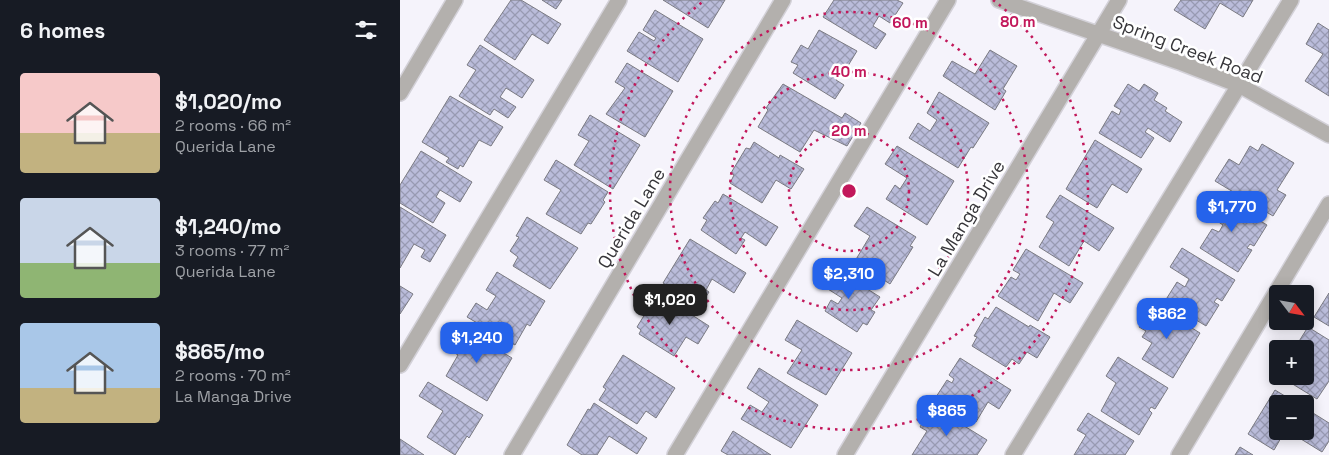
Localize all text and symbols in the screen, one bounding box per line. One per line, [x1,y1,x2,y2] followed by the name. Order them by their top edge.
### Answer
[1110,10,1266,88] street label: Spring Creek Road
[1000,12,1036,31] text: 80 m
[892,13,928,32] text: 60 m
[352,16,380,44] icon: filters
[20,17,105,44] text: 6 homes
[831,62,867,81] text: 40 m
[175,88,282,115] text: $1,020/mo
[60,93,120,153] icon: home
[175,115,291,136] text: 2 rooms · 66 m²
[831,121,867,140] text: 20 m
[175,136,276,157] text: Querida Lane
[922,156,1010,280] street label: La Manga Drive
[592,163,670,273] street label: Querida Lane
[840,182,858,200] centre of rings
[1191,190,1273,233] pin: $1,770
[1207,196,1257,217] text: $1,770
[175,213,281,240] text: $1,240/mo
[60,218,120,278] icon: home
[175,240,289,261] text: 3 rooms · 77 m²
[808,258,890,300] pin: $2,310
[175,261,276,282] text: Querida Lane
[824,263,874,284] text: $2,310
[629,284,711,326] pin: $1,020
[1269,285,1314,330] north arrow
[1269,285,1314,440] map controls
[644,289,696,310] text: $1,020
[1137,298,1197,340] pin: $862
[1148,303,1186,324] text: $862
[436,322,518,364] pin: $1,240
[451,327,503,348] text: $1,240
[175,338,265,365] text: $865/mo
[1269,340,1314,385] button: +
[60,343,120,403] icon: home
[175,365,291,386] text: 2 rooms · 70 m²
[175,386,292,407] text: La Manga Drive
[917,394,977,437] pin: $865
[1269,395,1314,440] button: −
[928,400,966,421] text: $865

